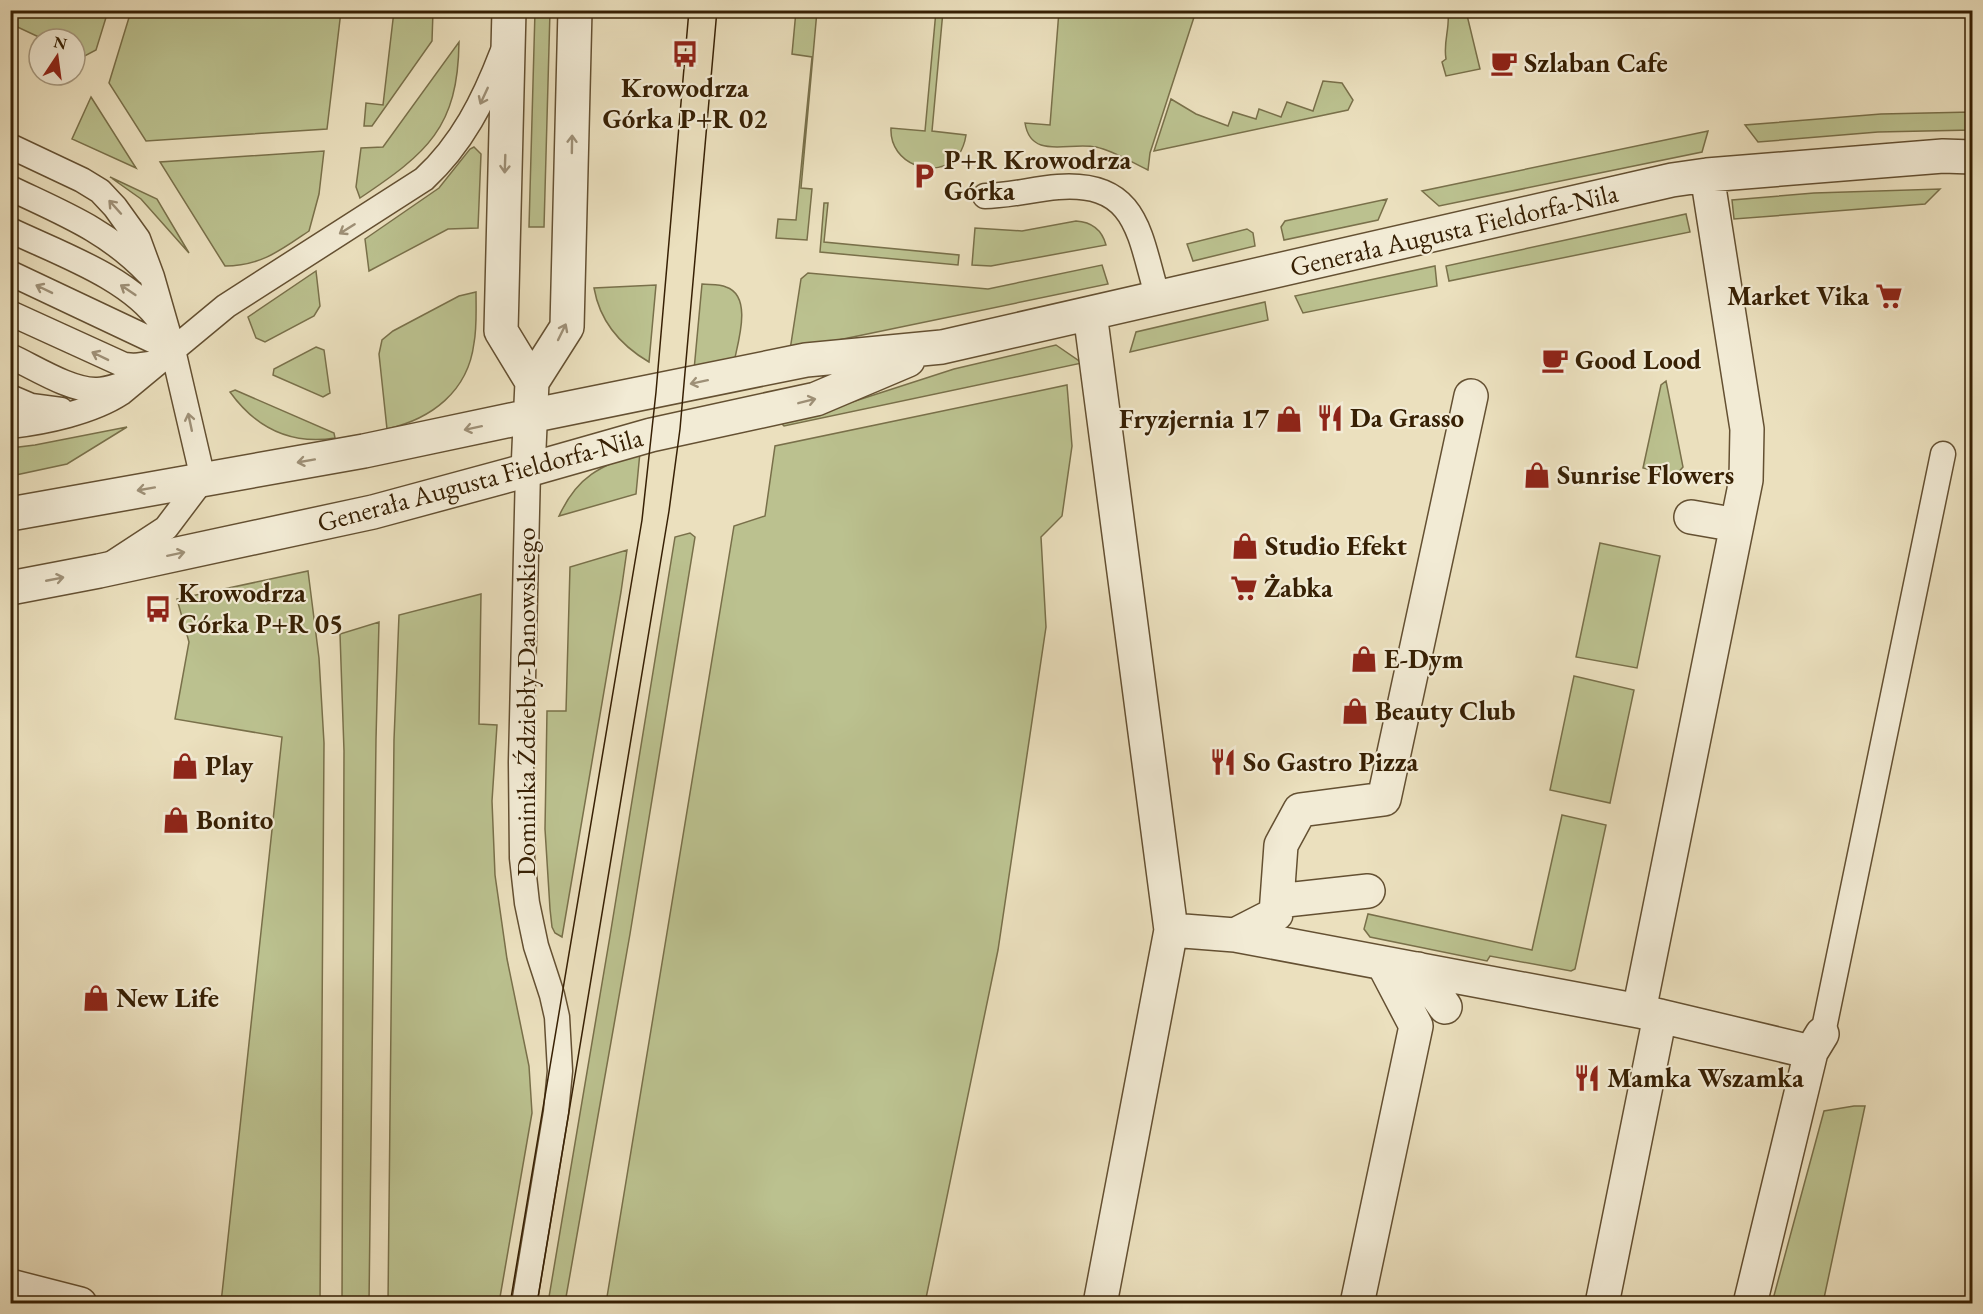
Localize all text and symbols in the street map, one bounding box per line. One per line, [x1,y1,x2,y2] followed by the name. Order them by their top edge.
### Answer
[27,27,87,87] north arrow
[52,31,69,55] text: N
[670,39,700,69] bus stop icon: Krowodrza Górka P+R 02
[1524,45,1668,80] place label: Szlaban Cafe
[1489,48,1519,78] cafe icon: Szlaban Cafe
[602,70,768,136] place label: Krowodrza Górka P+R 02
[477,87,489,105] one-way arrow
[567,134,578,154] one-way arrow
[944,142,1131,208] place label: P+R Krowodrza Górka
[500,153,511,173] one-way arrow
[909,161,939,191] parking icon: P+R Krowodrza Górka
[1286,175,1622,284] street label: Generała Augusta Fieldorfa-Nila
[108,200,122,215] one-way arrow
[339,224,356,236] one-way arrow
[1727,278,1869,313] place label: Market Vika
[1874,281,1904,311] supermarket icon: Market Vika
[35,282,53,294] one-way arrow
[120,284,137,296] one-way arrow
[557,323,569,341] one-way arrow
[1575,342,1701,377] place label: Good Lood
[1540,345,1570,375] cafe icon: Good Lood
[92,349,110,361] one-way arrow
[690,377,709,388] one-way arrow
[797,394,816,406] one-way arrow
[1350,400,1464,435] place label: Da Grasso
[1119,401,1270,436] place label: Fryzjernia 17
[1315,403,1345,433] restaurant icon: Da Grasso
[1274,404,1304,434] shop icon: Fryzjernia 17
[184,412,196,431] one-way arrow
[313,419,647,540] street label: Generała Augusta Fieldorfa-Nila
[464,423,483,434] one-way arrow
[297,456,317,467] one-way arrow
[1557,457,1734,492] place label: Sunrise Flowers
[1522,460,1552,490] shop icon: Sunrise Flowers
[136,484,156,495] one-way arrow
[508,527,543,877] street label: Dominika Ździebły-Danowskiego
[1265,528,1407,563] place label: Studio Efekt
[1230,531,1260,561] shop icon: Studio Efekt
[167,547,186,559] one-way arrow
[1264,570,1333,605] place label: Żabka
[44,573,64,584] one-way arrow
[1229,573,1259,603] supermarket icon: Żabka
[178,575,343,641] place label: Krowodrza Górka P+R 05
[143,594,173,624] bus stop icon: Krowodrza Górka P+R 05
[1384,641,1464,676] place label: E-Dym
[1349,644,1379,674] shop icon: E-Dym
[1375,693,1516,728] place label: Beauty Club
[1340,696,1370,726] shop icon: Beauty Club
[1243,744,1419,779] place label: So Gastro Pizza
[1208,747,1238,777] restaurant icon: So Gastro Pizza
[205,748,254,783] place label: Play
[170,751,200,781] shop icon: Play
[196,802,273,837] place label: Bonito
[161,805,191,835] shop icon: Bonito
[116,980,219,1015] place label: New Life
[81,983,111,1013] shop icon: New Life
[1607,1060,1804,1095] place label: Mamka Wszamka
[1572,1063,1602,1093] restaurant icon: Mamka Wszamka

